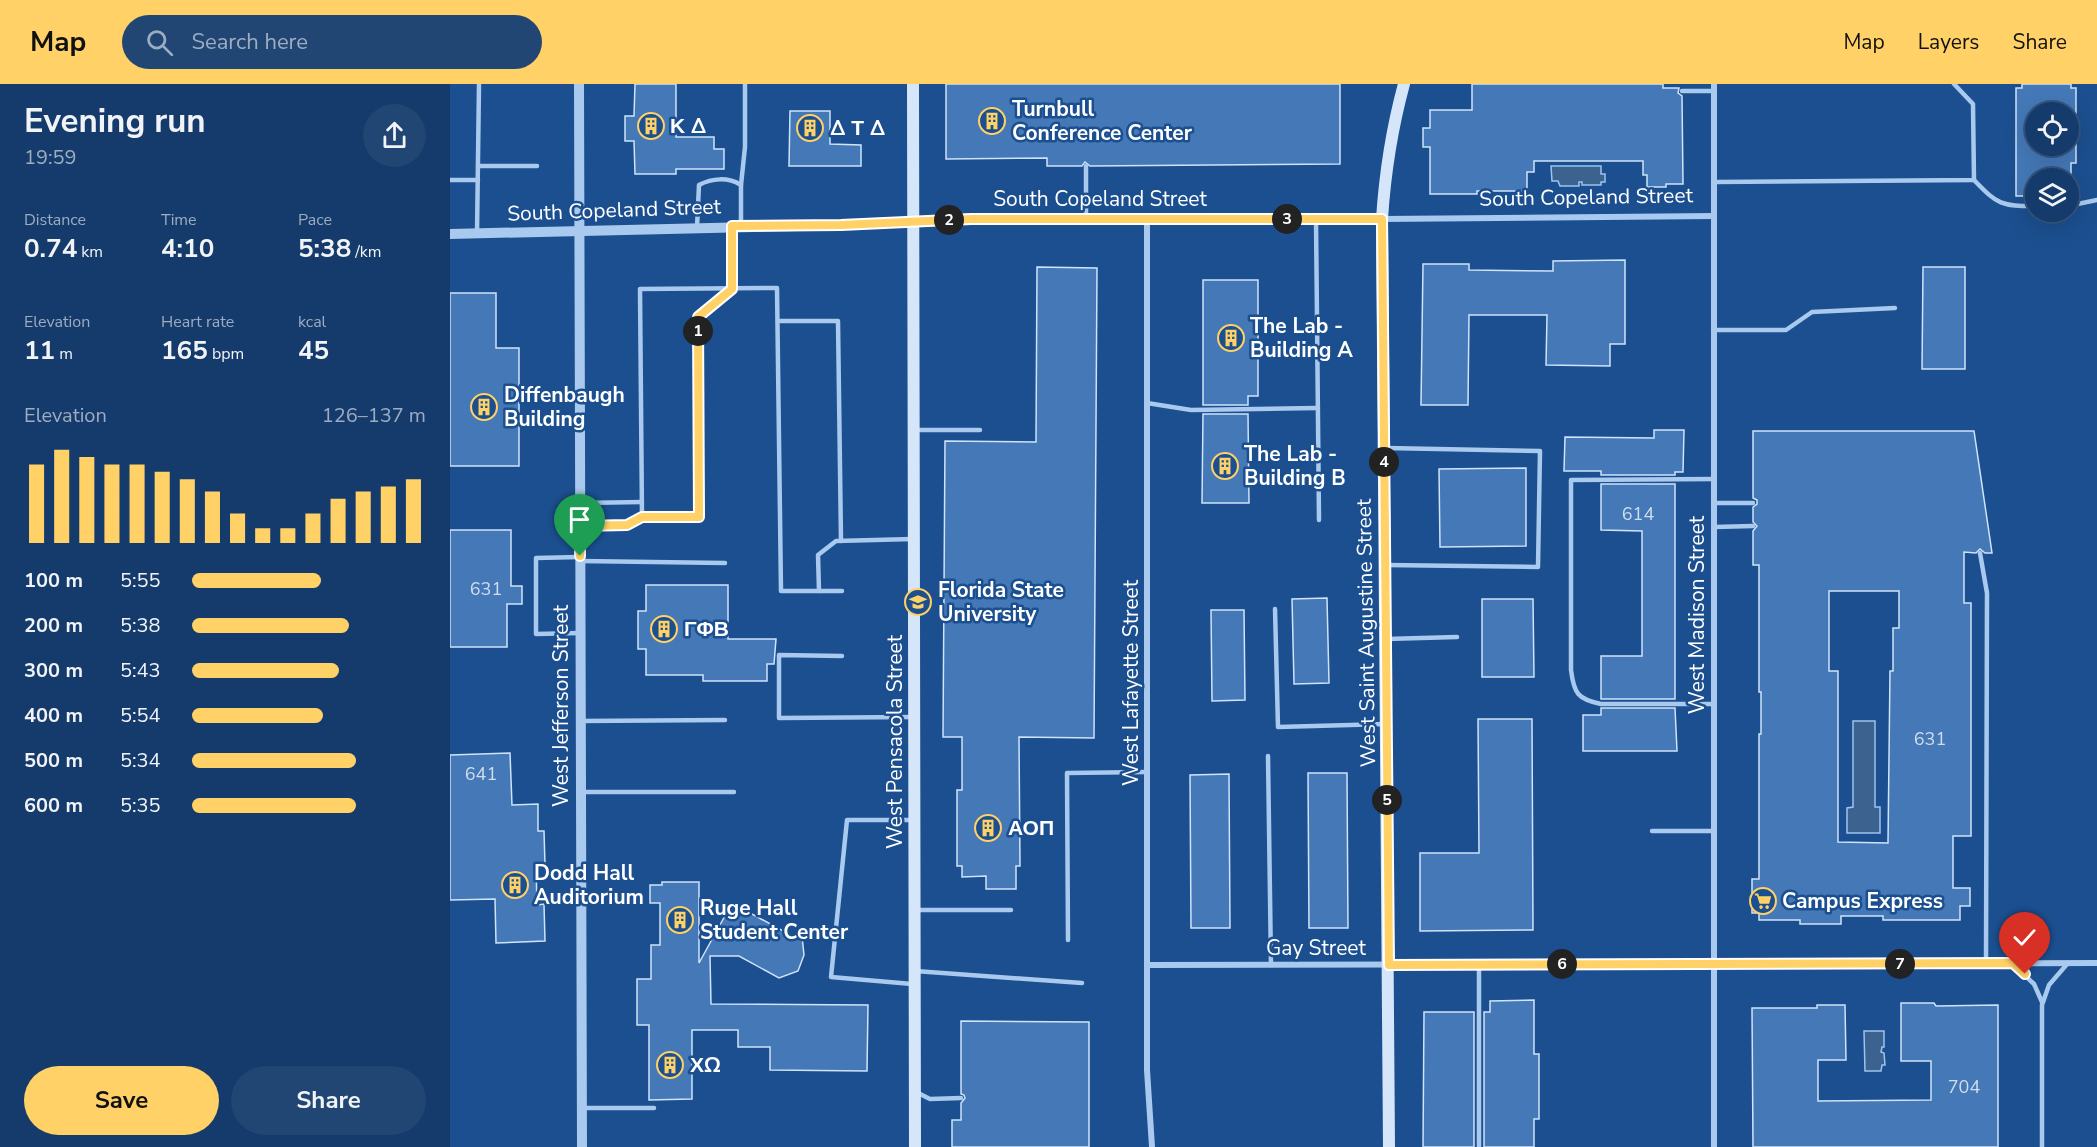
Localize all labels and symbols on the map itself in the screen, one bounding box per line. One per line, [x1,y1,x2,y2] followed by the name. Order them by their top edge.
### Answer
[1012,95,1193,147] place label: Turnbull Conference Center
[977,106,1007,136] building icon: Turnbull Conference Center
[636,111,666,141] building icon: Κ Δ
[670,112,706,140] place label: Κ Δ
[795,113,825,143] building icon: Δ Τ Δ
[830,114,885,142] place label: Δ Τ Δ
[1479,181,1694,213] street label: South Copeland Street
[993,185,1208,213] street label: South Copeland Street
[507,192,722,228] street label: South Copeland Street
[1272,204,1302,234] pin: 3
[934,205,964,235] pin: 2
[1250,312,1353,364] place label: The Lab - Building A
[683,316,713,346] pin: 1
[1216,323,1246,353] building icon: The Lab - Building A
[504,381,625,433] place label: Diffenbaugh Building
[469,392,499,422] building icon: Diffenbaugh Building
[1244,440,1346,492] place label: The Lab - Building B
[1369,447,1399,477] pin: 4
[1210,451,1240,481] building icon: The Lab - Building B
[554,494,605,556] pin
[1350,498,1382,768] street label: West Saint Augustine Street
[1622,502,1654,526] house number: 614
[1683,515,1711,714] street label: West Madison Street
[938,576,1064,628] place label: Florida State University
[470,577,502,601] house number: 631
[1117,579,1145,786] street label: West Lafayette Street
[903,587,933,617] school or university icon: Florida State University
[547,604,575,807] street label: West Jefferson Street
[649,614,679,644] building icon: ΓΦΒ
[684,615,729,643] place label: ΓΦΒ
[881,634,909,849] street label: West Pensacola Street
[1914,727,1946,751] house number: 631
[465,762,497,786] house number: 641
[1372,785,1402,815] pin: 5
[973,813,1003,843] building icon: ΑΟΠ
[1008,814,1054,842] place label: ΑΟΠ
[534,859,644,911] place label: Dodd Hall Auditorium
[500,870,530,900] building icon: Dodd Hall Auditorium
[1748,886,1778,916] supermarket icon: Campus Express
[1782,887,1943,915] place label: Campus Express
[700,894,849,946] place label: Ruge Hall Student Center
[665,905,695,935] building icon: Ruge Hall Student Center
[1999,912,2050,974] pin
[1266,934,1367,962] street label: Gay Street
[1547,949,1577,979] pin: 6
[1885,949,1915,979] pin: 7
[655,1050,685,1080] building icon: ΧΩ
[690,1051,721,1079] place label: ΧΩ
[1948,1075,1980,1099] house number: 704

